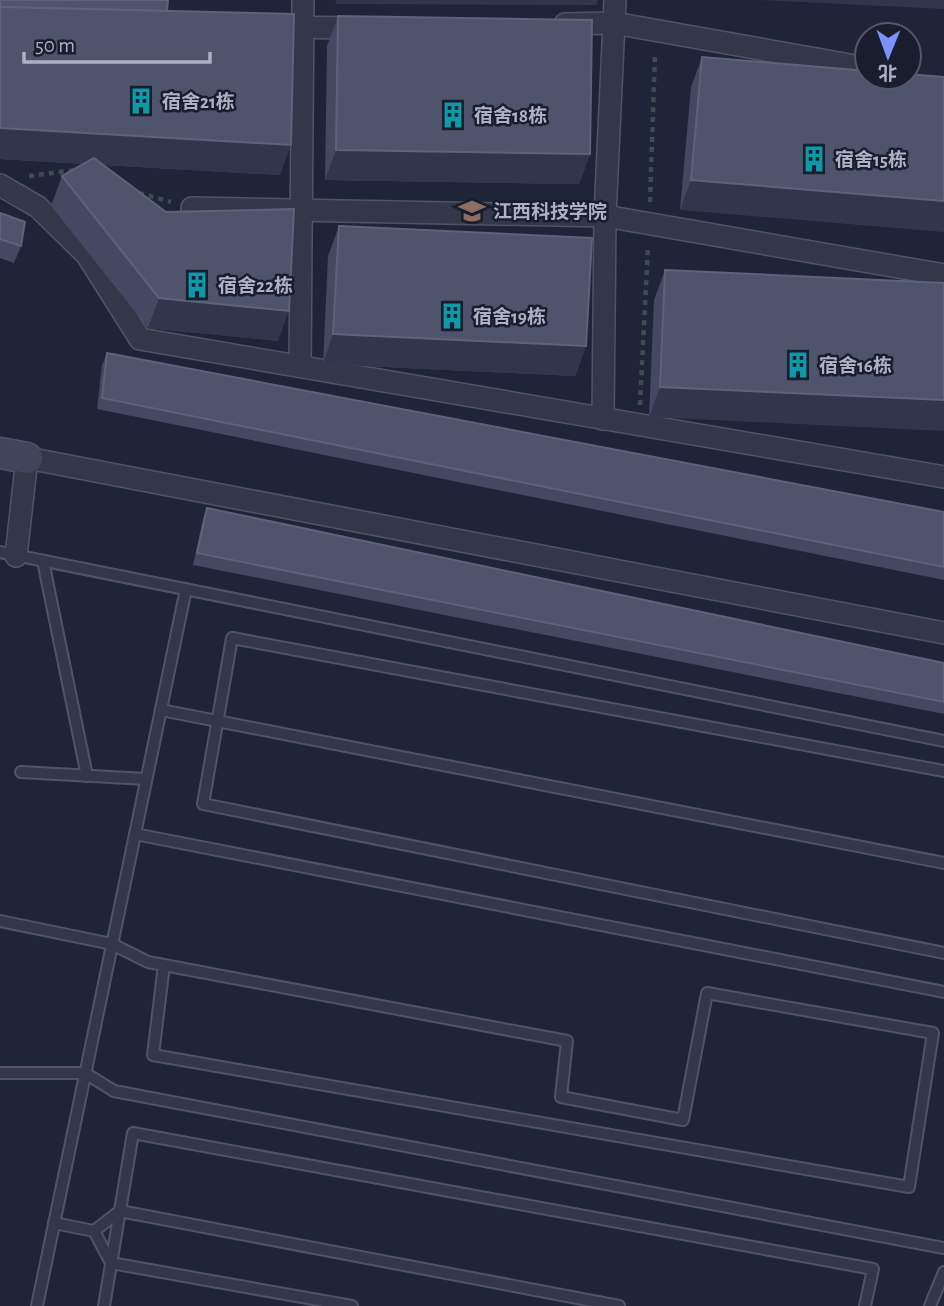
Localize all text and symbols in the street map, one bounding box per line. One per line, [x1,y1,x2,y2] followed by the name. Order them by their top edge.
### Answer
[24,21,210,65] scale bar
[853,21,923,91] north arrow
[35,35,75,56] text: 50 m
[878,62,897,82] text: 北
[126,86,156,116] building icon: 宿舍21栋
[162,91,235,112] place label: 宿舍21栋
[438,100,468,130] building icon: 宿舍18栋
[474,105,547,126] place label: 宿舍18栋
[799,144,829,174] building icon: 宿舍15栋
[835,149,907,170] place label: 宿舍15栋
[457,196,487,226] school or university icon: 江西科技学院
[493,201,607,222] place label: 江西科技学院
[182,270,212,300] building icon: 宿舍22栋
[218,275,293,296] place label: 宿舍22栋
[437,301,467,331] building icon: 宿舍19栋
[473,306,546,327] place label: 宿舍19栋
[783,350,813,380] building icon: 宿舍16栋
[819,355,892,376] place label: 宿舍16栋

